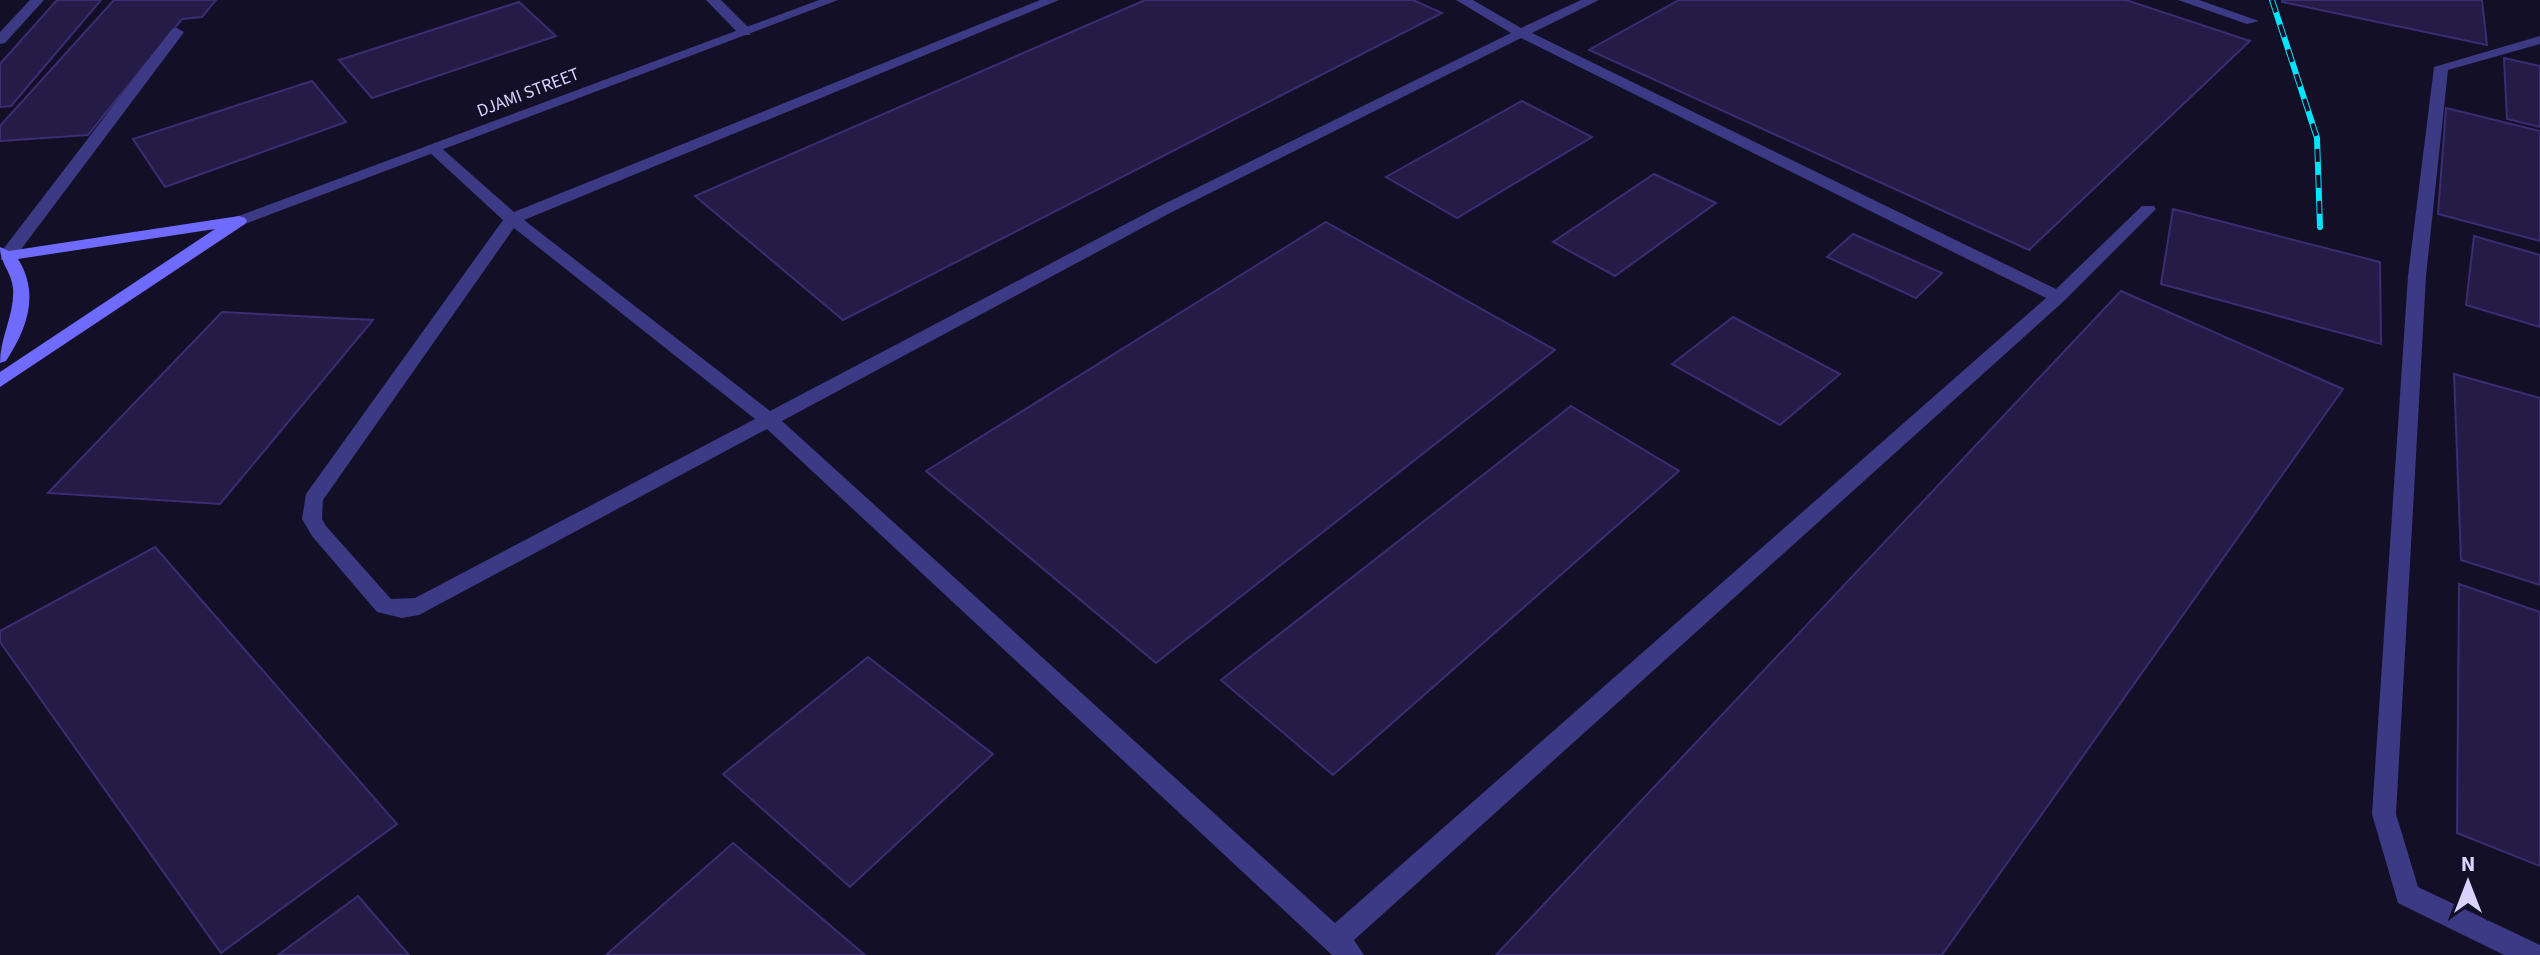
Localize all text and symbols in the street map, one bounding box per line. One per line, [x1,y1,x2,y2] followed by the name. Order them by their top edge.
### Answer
[473,61,583,123] street label: DJAMI STREET
[2428,843,2508,923] north arrow
[2461,848,2475,880] text: N

